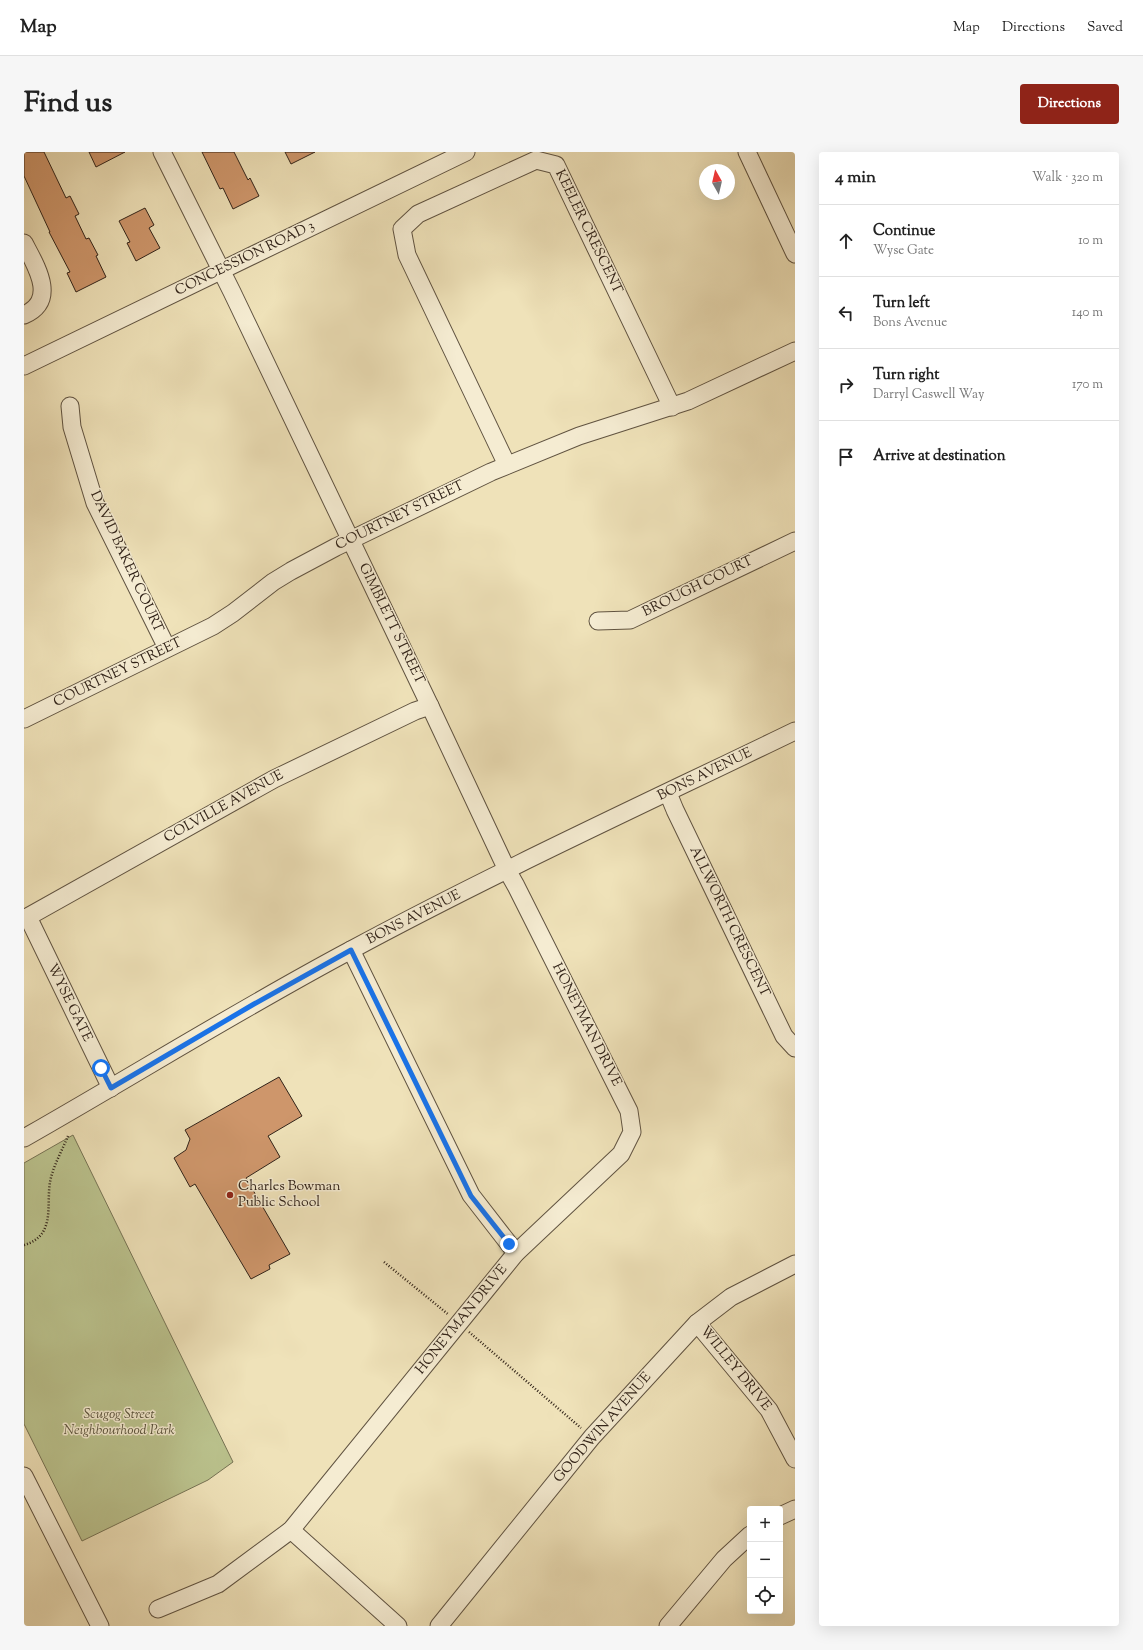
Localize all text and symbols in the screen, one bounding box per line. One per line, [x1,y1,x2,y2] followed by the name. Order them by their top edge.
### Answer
[20,14,57,41] text: Map
[953,18,980,38] text: Map
[1002,18,1065,38] text: Directions
[1087,18,1123,38] text: Saved
[24,84,112,124] text: Find us
[1020,84,1119,124] button: Directions
[699,164,735,200] north arrow
[835,166,876,190] text: 4 min
[549,167,627,298] street label: KEELER CRESCENT
[1032,169,1103,187] text: Walk · 320 m
[172,216,318,302] street label: CONCESSION ROAD 3
[873,221,935,242] text: Continue
[835,230,857,252] icon: ahead
[1078,232,1103,250] text: 10 m
[873,242,934,260] text: Wyse Gate
[873,293,930,314] text: Turn left
[835,302,857,324] icon: left
[1072,304,1103,322] text: 140 m
[873,314,947,332] text: Bons Avenue
[873,365,939,386] text: Turn right
[835,374,857,396] icon: right
[1072,376,1103,394] text: 170 m
[873,386,984,404] text: Darryl Caswell Way
[835,446,857,468] icon: arrive
[873,446,1006,467] text: Arrive at destination
[332,476,468,556] street label: COURTNEY STREET
[84,488,168,636] street label: DAVID BAKER COURT
[639,552,757,622] street label: BROUGH COURT
[353,560,429,688] street label: GIMBLETT STREET
[50,633,186,713] street label: COURTNEY STREET
[654,743,756,807] street label: BONS AVENUE
[160,765,288,848] street label: COLVILLE AVENUE
[684,843,774,1001] street label: ALLWORTH CRESCENT
[363,885,465,950] street label: BONS AVENUE
[546,960,626,1091] street label: HONEYMAN DRIVE
[41,961,97,1046] street label: WYSE GATE
[92,1059,110,1077] route start
[238,1177,341,1213] place label: Charles Bowman Public School
[225,1190,235,1200] marker: Charles Bowman Public School
[500,1235,518,1253] route end
[411,1260,513,1379] street label: HONEYMAN DRIVE
[695,1322,776,1416] street label: WILLEY DRIVE
[549,1368,657,1488] street label: GOODWIN AVENUE
[64,1405,175,1441] park label: Scugog Street Neighbourhood Park
[747,1506,783,1614] map controls
[747,1506,783,1542] button: +
[747,1542,783,1578] button: −
[747,1578,783,1614] button: locate

